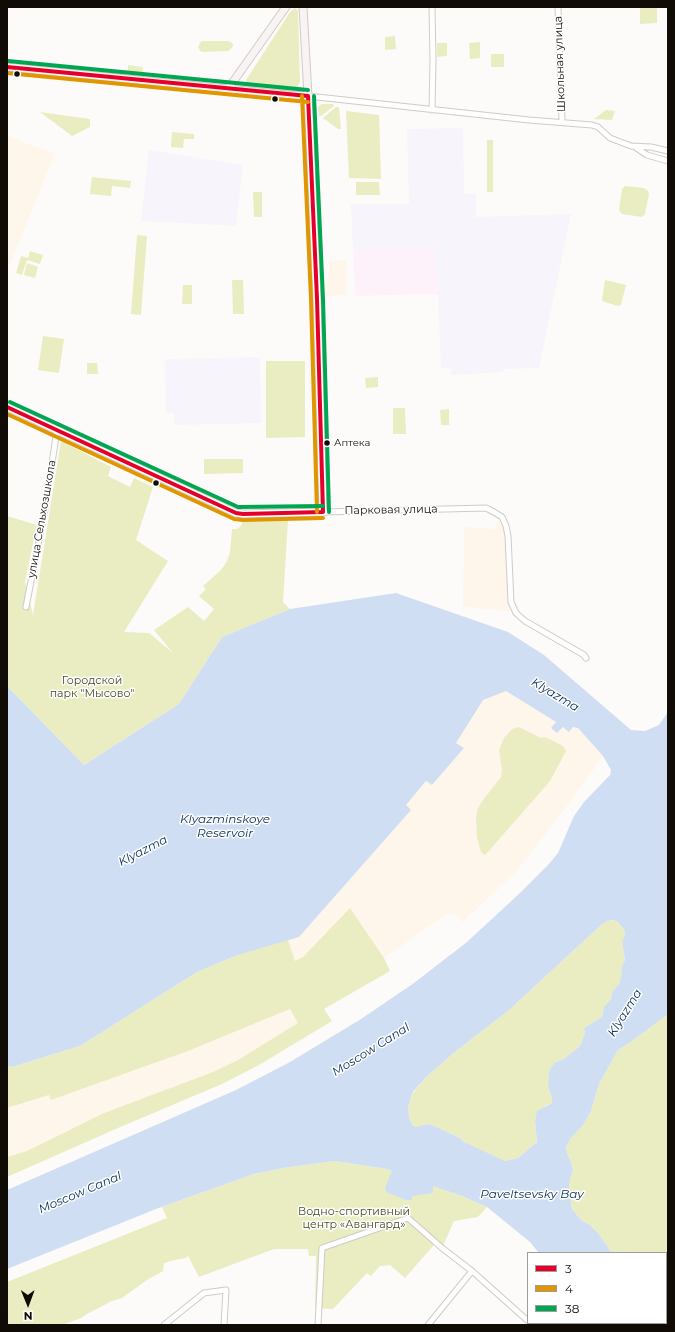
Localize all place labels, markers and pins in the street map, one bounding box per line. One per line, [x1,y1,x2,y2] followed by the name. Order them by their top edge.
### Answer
[12,69,22,79] unlabelled marker
[270,94,280,104] unlabelled marker
[334,437,370,449] place label: Аптека
[322,438,332,448] marker: Аптека
[151,478,161,488] unlabelled marker

